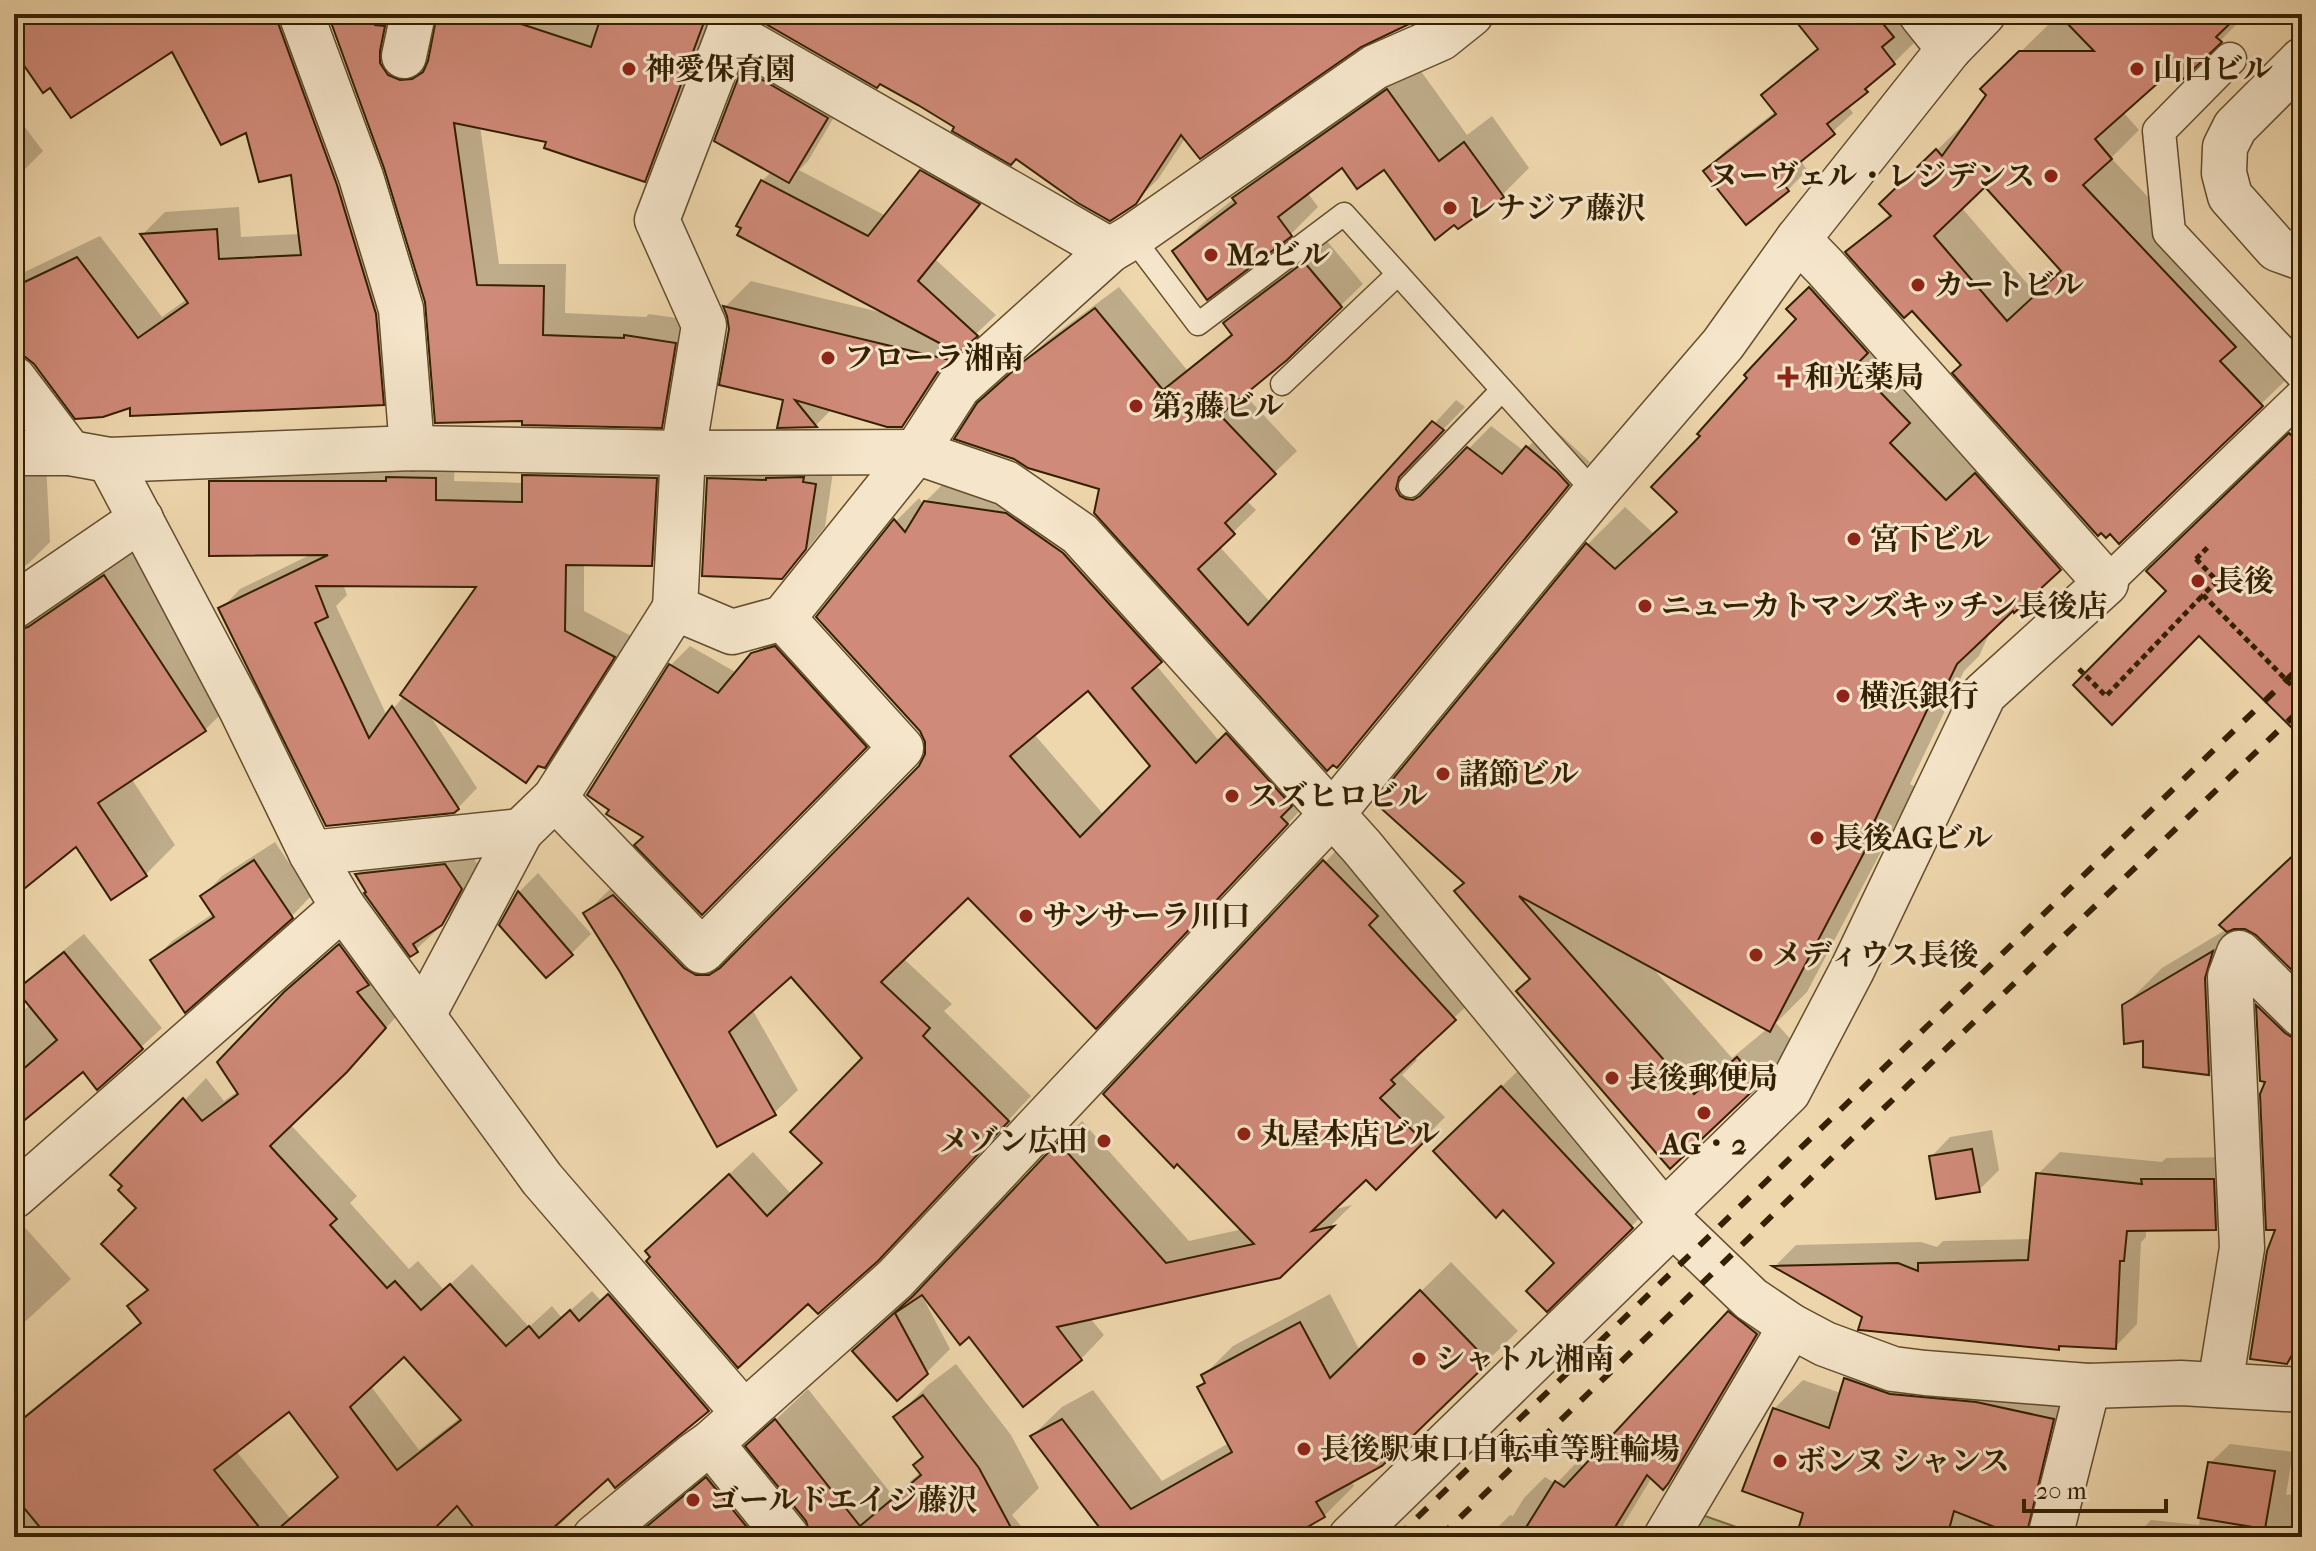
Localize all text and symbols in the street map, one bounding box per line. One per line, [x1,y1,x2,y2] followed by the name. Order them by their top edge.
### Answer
[645,52,795,87] place label: 神愛保育園
[2153,52,2273,87] place label: 山口ビル
[620,60,638,78] marker: 神愛保育園
[2128,60,2146,78] marker: 山口ビル
[1708,159,2035,194] place label: ヌーヴェル・レジデンス
[2042,167,2060,185] marker: ヌーヴェル・レジデンス
[1466,191,1645,226] place label: レナジア藤沢
[1441,199,1459,217] marker: レナジア藤沢
[1227,238,1330,273] place label: M2ビル
[1202,246,1220,264] marker: M2ビル
[1934,268,2084,303] place label: カートビル
[1909,276,1927,294] marker: カートビル
[844,341,1024,376] place label: フローラ湘南
[819,349,837,367] marker: フローラ湘南
[1804,360,1924,395] place label: 和光薬局
[1779,368,1797,386] marker: 和光薬局
[1152,389,1284,424] place label: 第3藤ビル
[1127,397,1145,415] marker: 第3藤ビル
[1870,522,1990,557] place label: 宮下ビル
[1845,530,1863,548] marker: 宮下ビル
[2214,564,2274,599] place label: 長後
[2189,572,2207,590] marker: 長後
[1661,589,2107,624] place label: ニューカトマンズキッチン長後店
[1636,597,1654,615] marker: ニューカトマンズキッチン長後店
[1859,679,1979,714] place label: 横浜銀行
[1834,687,1852,705] marker: 横浜銀行
[1459,757,1579,792] place label: 諸節ビル
[1434,765,1452,783] marker: 諸節ビル
[1248,779,1428,814] place label: スズヒロビル
[1223,787,1241,805] marker: スズヒロビル
[1833,821,1993,856] place label: 長後AGビル
[1808,829,1826,847] marker: 長後AGビル
[1042,899,1251,934] place label: サンサーラ川口
[1017,907,1035,925] marker: サンサーラ川口
[1772,938,1979,973] place label: メディウス長後
[1747,946,1765,964] marker: メディウス長後
[1628,1061,1778,1096] place label: 長後郵便局
[1603,1069,1621,1087] marker: 長後郵便局
[1695,1104,1713,1122] marker: AG・2
[1260,1117,1440,1152] place label: 丸屋本店ビル
[939,1124,1088,1159] place label: メゾン広田
[1235,1125,1253,1143] marker: 丸屋本店ビル
[1659,1127,1747,1162] place label: AG・2
[1095,1132,1113,1150] marker: メゾン広田
[1435,1342,1614,1377] place label: シャトル湘南
[1410,1350,1428,1368] marker: シャトル湘南
[1320,1432,1680,1467] place label: 長後駅東口自転車等駐輪場
[1295,1440,1313,1458] marker: 長後駅東口自転車等駐輪場
[1796,1444,2010,1479] place label: ボンヌ シャンス
[1771,1452,1789,1470] marker: ボンヌ シャンス
[2024,1463,2166,1513] scale bar
[2036,1477,2087,1505] text: 20 m
[709,1483,977,1518] place label: ゴールドエイジ藤沢
[684,1491,702,1509] marker: ゴールドエイジ藤沢

